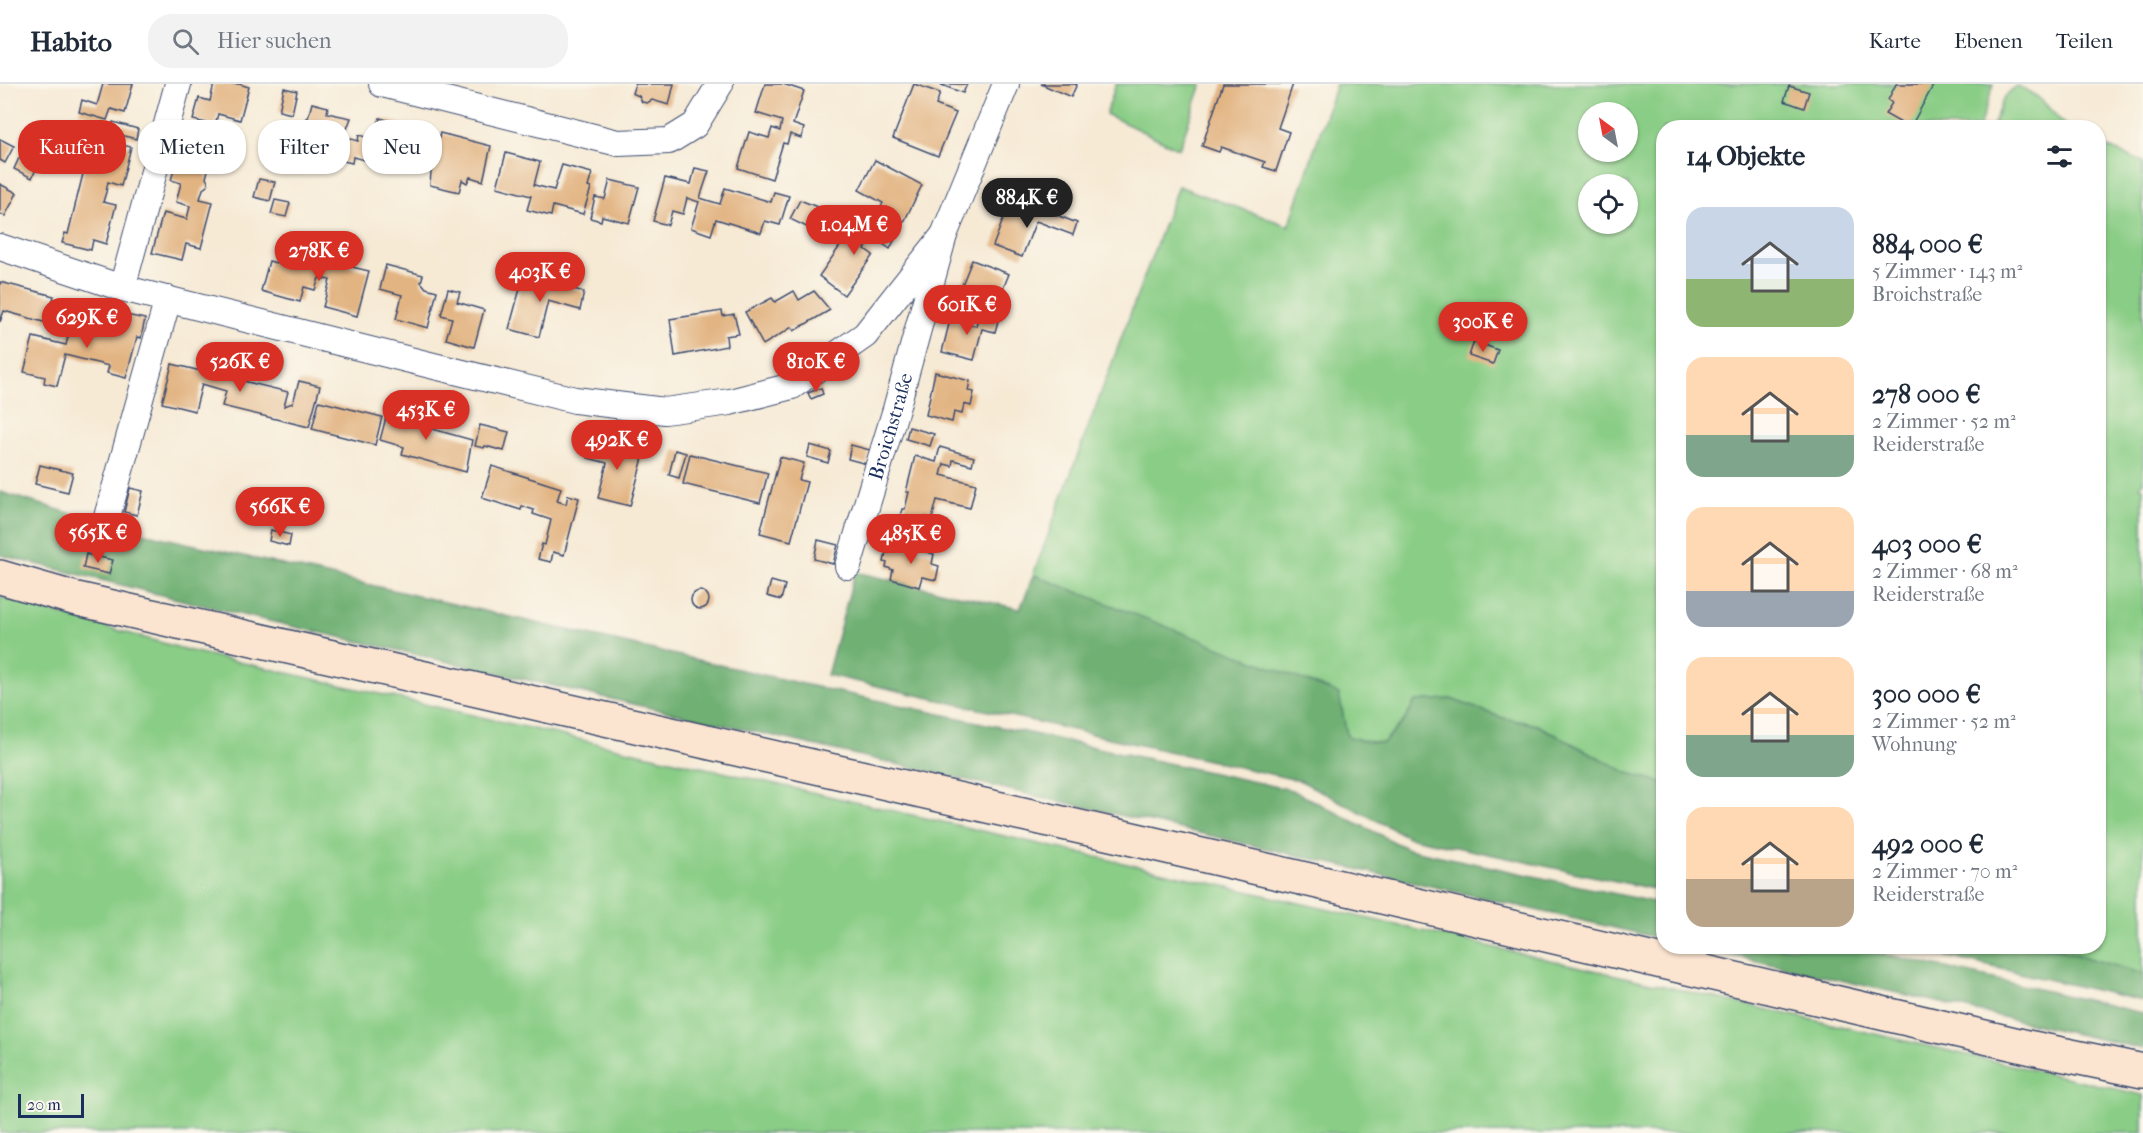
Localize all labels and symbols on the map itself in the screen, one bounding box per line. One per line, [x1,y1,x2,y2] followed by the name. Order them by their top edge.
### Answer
[1578,102,1638,162] north arrow
[978,178,1076,229] pin: 884K €
[799,205,909,256] pin: 1.04M €
[270,231,368,282] pin: 278K €
[491,252,589,303] pin: 403K €
[918,285,1016,336] pin: 601K €
[38,298,136,349] pin: 629K €
[1434,302,1532,353] pin: 300K €
[191,342,289,393] pin: 526K €
[767,342,865,393] pin: 810K €
[864,370,917,483] street label: Broichstraße
[377,390,475,441] pin: 453K €
[568,420,666,471] pin: 492K €
[231,487,329,538] pin: 566K €
[49,513,147,564] pin: 565K €
[862,514,960,565] pin: 485K €
[18,1091,84,1118] scale bar

